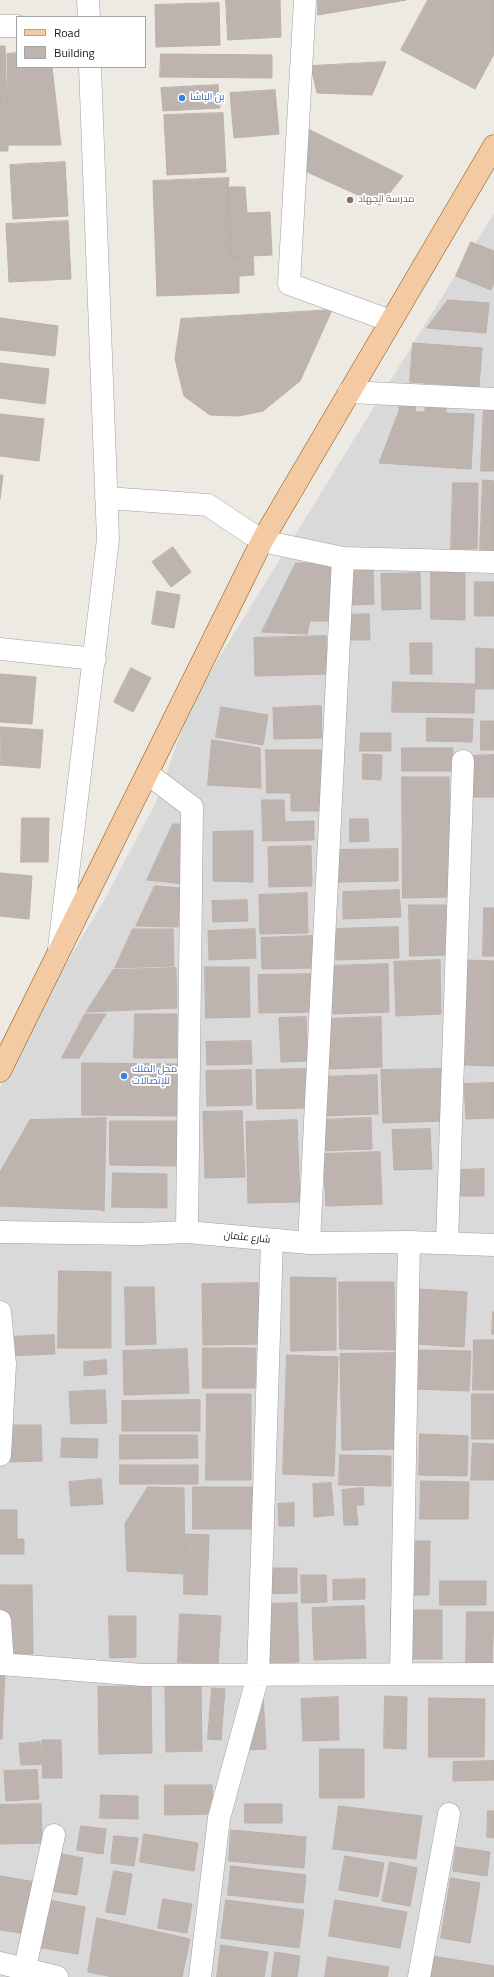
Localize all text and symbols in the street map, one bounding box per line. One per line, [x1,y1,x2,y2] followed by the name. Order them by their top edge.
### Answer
[16,16,146,68] legend
[54,23,80,42] text: Road
[54,43,95,62] text: Building
[190,92,224,104] place label: بن الباشا
[177,93,187,103] marker: بن الباشا
[358,194,414,206] place label: مدرسة الجهاد
[345,195,355,205] marker: مدرسة الجهاد
[132,1064,177,1088] place label: محل الملك للإتصالات
[119,1071,129,1081] marker: محل الملك للإتصالات
[223,1230,271,1246] street label: شارع عثمان

